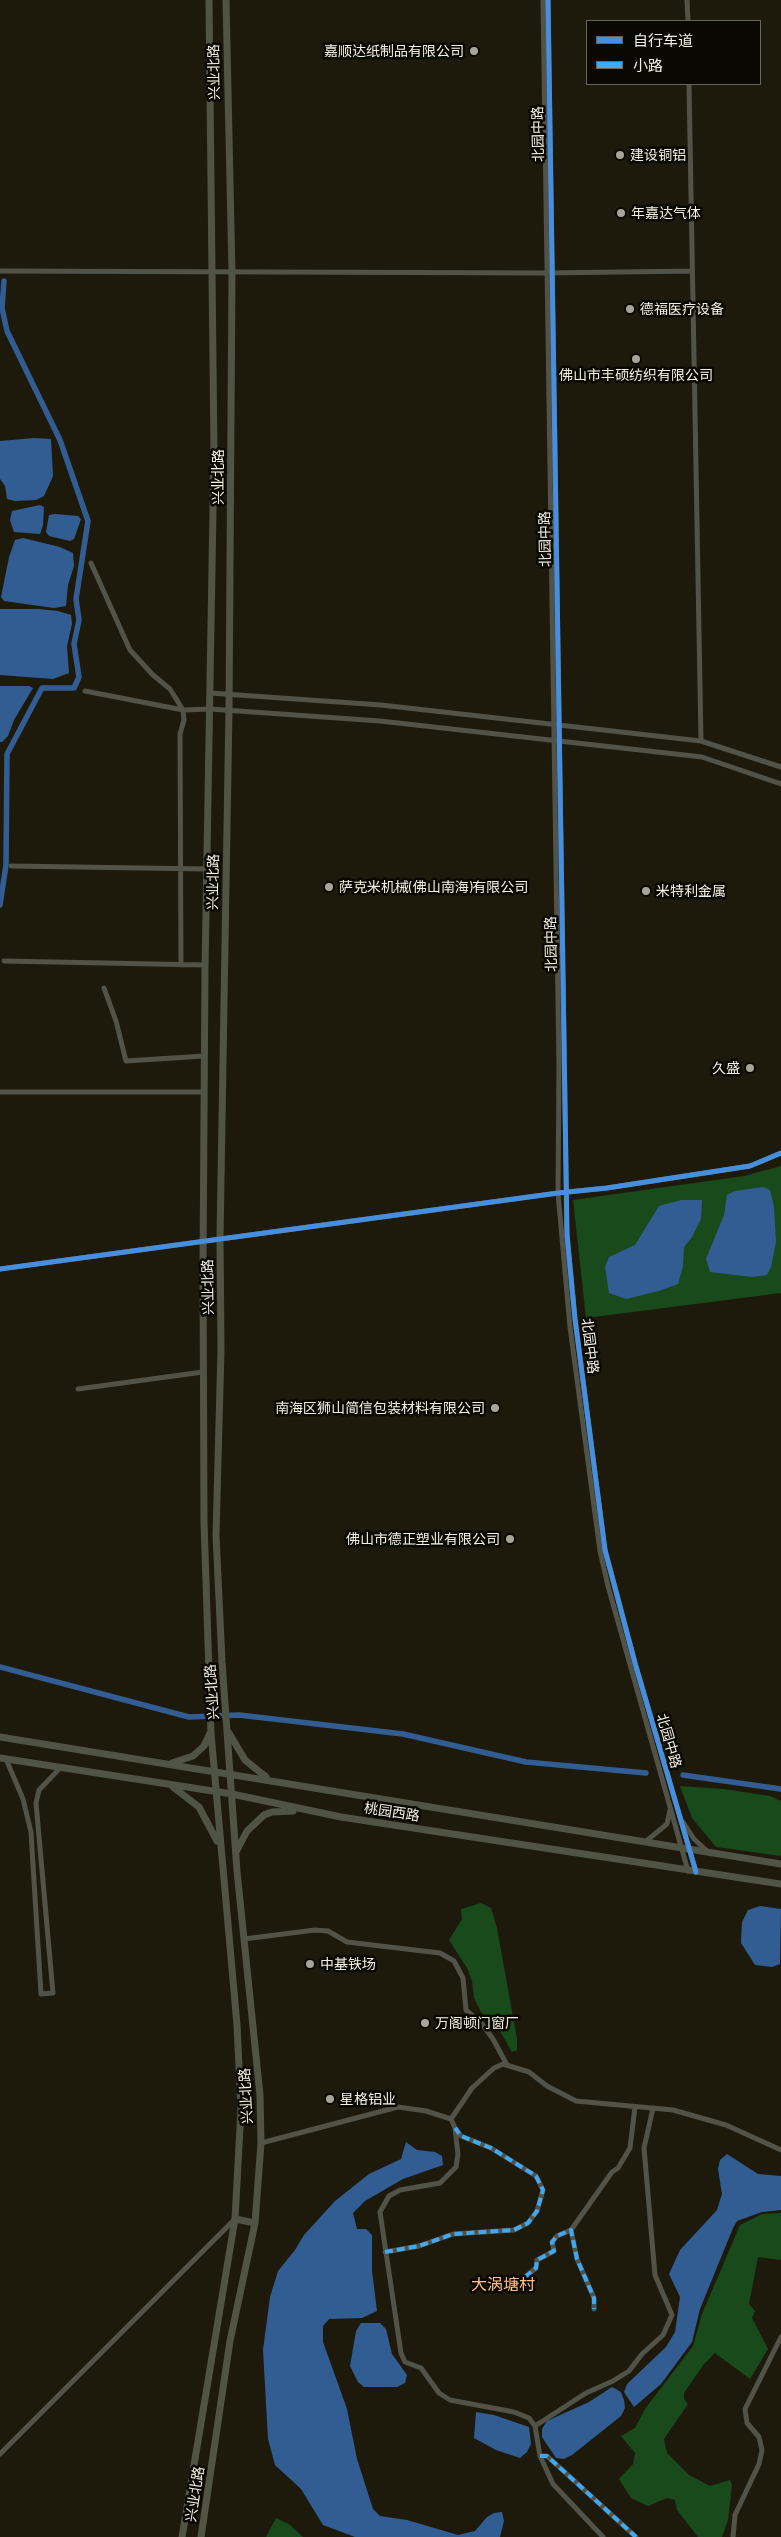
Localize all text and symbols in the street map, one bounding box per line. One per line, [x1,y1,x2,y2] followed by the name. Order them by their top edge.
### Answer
[586,20,761,85] legend
[633,31,693,49] text: 自行车道
[324,43,464,59] place label: 嘉顺达纸制品有限公司
[205,44,223,100] street label: 兴业北路
[468,45,480,57] marker: 嘉顺达纸制品有限公司
[633,56,663,74] text: 小路
[529,106,547,162] street label: 北园中路
[630,147,686,163] place label: 建设铜铝
[614,149,626,161] marker: 建设铜铝
[631,205,701,221] place label: 年嘉达气体
[615,207,627,219] marker: 年嘉达气体
[640,301,724,317] place label: 德福医疗设备
[624,303,636,315] marker: 德福医疗设备
[630,353,642,365] marker: 佛山市丰硕纺织有限公司
[559,367,713,383] place label: 佛山市丰硕纺织有限公司
[210,449,226,505] street label: 兴业北路
[536,511,554,567] street label: 北园中路
[204,854,222,910] street label: 兴业北路
[339,879,528,895] place label: 萨克米机械(佛山南海)有限公司
[323,881,335,893] marker: 萨克米机械(佛山南海)有限公司
[656,883,726,899] place label: 米特利金属
[640,885,652,897] marker: 米特利金属
[542,916,560,972] street label: 北园中路
[712,1060,740,1076] place label: 久盛
[744,1062,756,1074] marker: 久盛
[199,1259,217,1315] street label: 兴业北路
[578,1317,602,1375] street label: 北园中路
[275,1400,485,1416] place label: 南海区狮山简信包装材料有限公司
[489,1402,501,1414] marker: 南海区狮山简信包装材料有限公司
[346,1531,500,1547] place label: 佛山市德正塑业有限公司
[504,1533,516,1545] marker: 佛山市德正塑业有限公司
[202,1663,222,1721] street label: 兴业北路
[653,1712,685,1770] street label: 北园中路
[363,1799,421,1825] street label: 桃园西路
[320,1956,376,1972] place label: 中基铁场
[304,1958,316,1970] marker: 中基铁场
[435,2015,519,2031] place label: 万阁顿门窗厂
[419,2017,431,2029] marker: 万阁顿门窗厂
[236,2068,256,2124] street label: 兴业北路
[340,2091,396,2107] place label: 星格铝业
[324,2093,336,2105] marker: 星格铝业
[471,2275,535,2295] district label: 大涡塘村
[182,2465,208,2523] street label: 兴业北路

